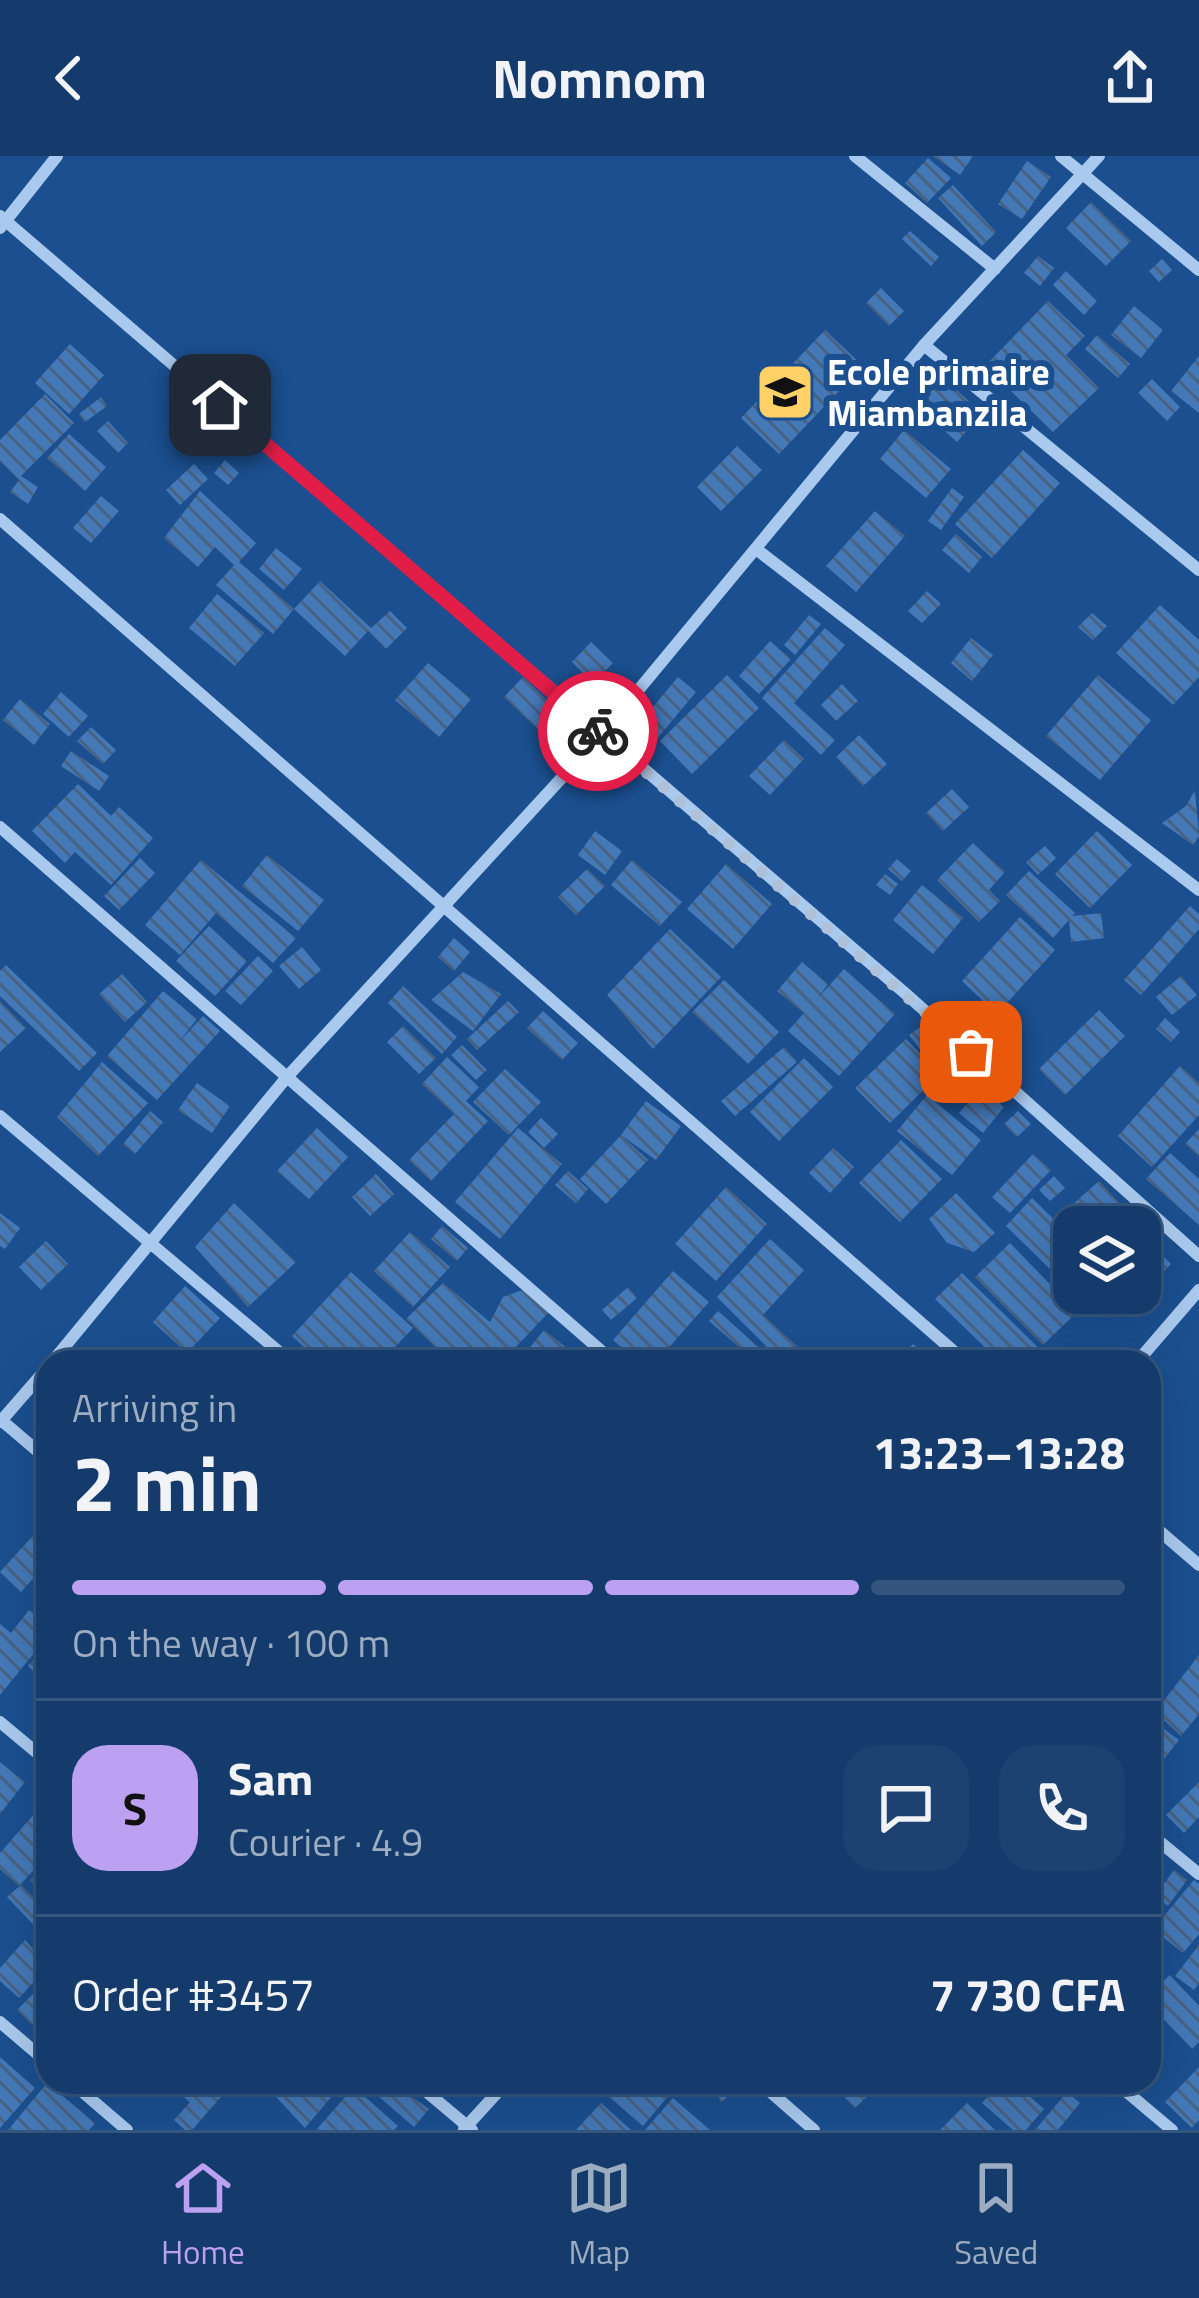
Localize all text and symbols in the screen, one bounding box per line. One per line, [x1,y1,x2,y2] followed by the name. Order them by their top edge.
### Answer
[492,37,707,119] text: Nomnom
[36,45,102,111] icon: back
[1097,45,1163,111] icon: share
[827,344,1050,440] place label: Ecole primaire Miambanzila
[169,354,271,456] pin
[754,361,816,423] school or university icon: Ecole primaire Miambanzila
[187,372,253,438] icon: home
[538,671,658,791] courier
[565,698,631,764] icon: bike
[920,1001,1022,1103] pin
[938,1019,1004,1085] icon: bag
[1053,1206,1161,1314] map controls
[1053,1206,1161,1314] button: layers
[72,1378,237,1437] text: Arriving in
[873,1418,1125,1486] text: 13:23–13:28
[72,1423,262,1541] text: 2 min
[72,1613,390,1672] text: On the way · 100 m
[228,1744,313,1812] text: Sam
[843,1745,969,1871] button: chat
[999,1745,1125,1871] button: phone
[123,1774,147,1842] text: S
[228,1812,423,1871] text: Courier · 4.9
[72,1960,315,2028] text: Order #3457
[930,1960,1125,2028] text: 7 730 CFA
[161,2155,245,2277] tab: Home
[566,2155,632,2277] tab: Map
[954,2155,1038,2277] tab: Saved

